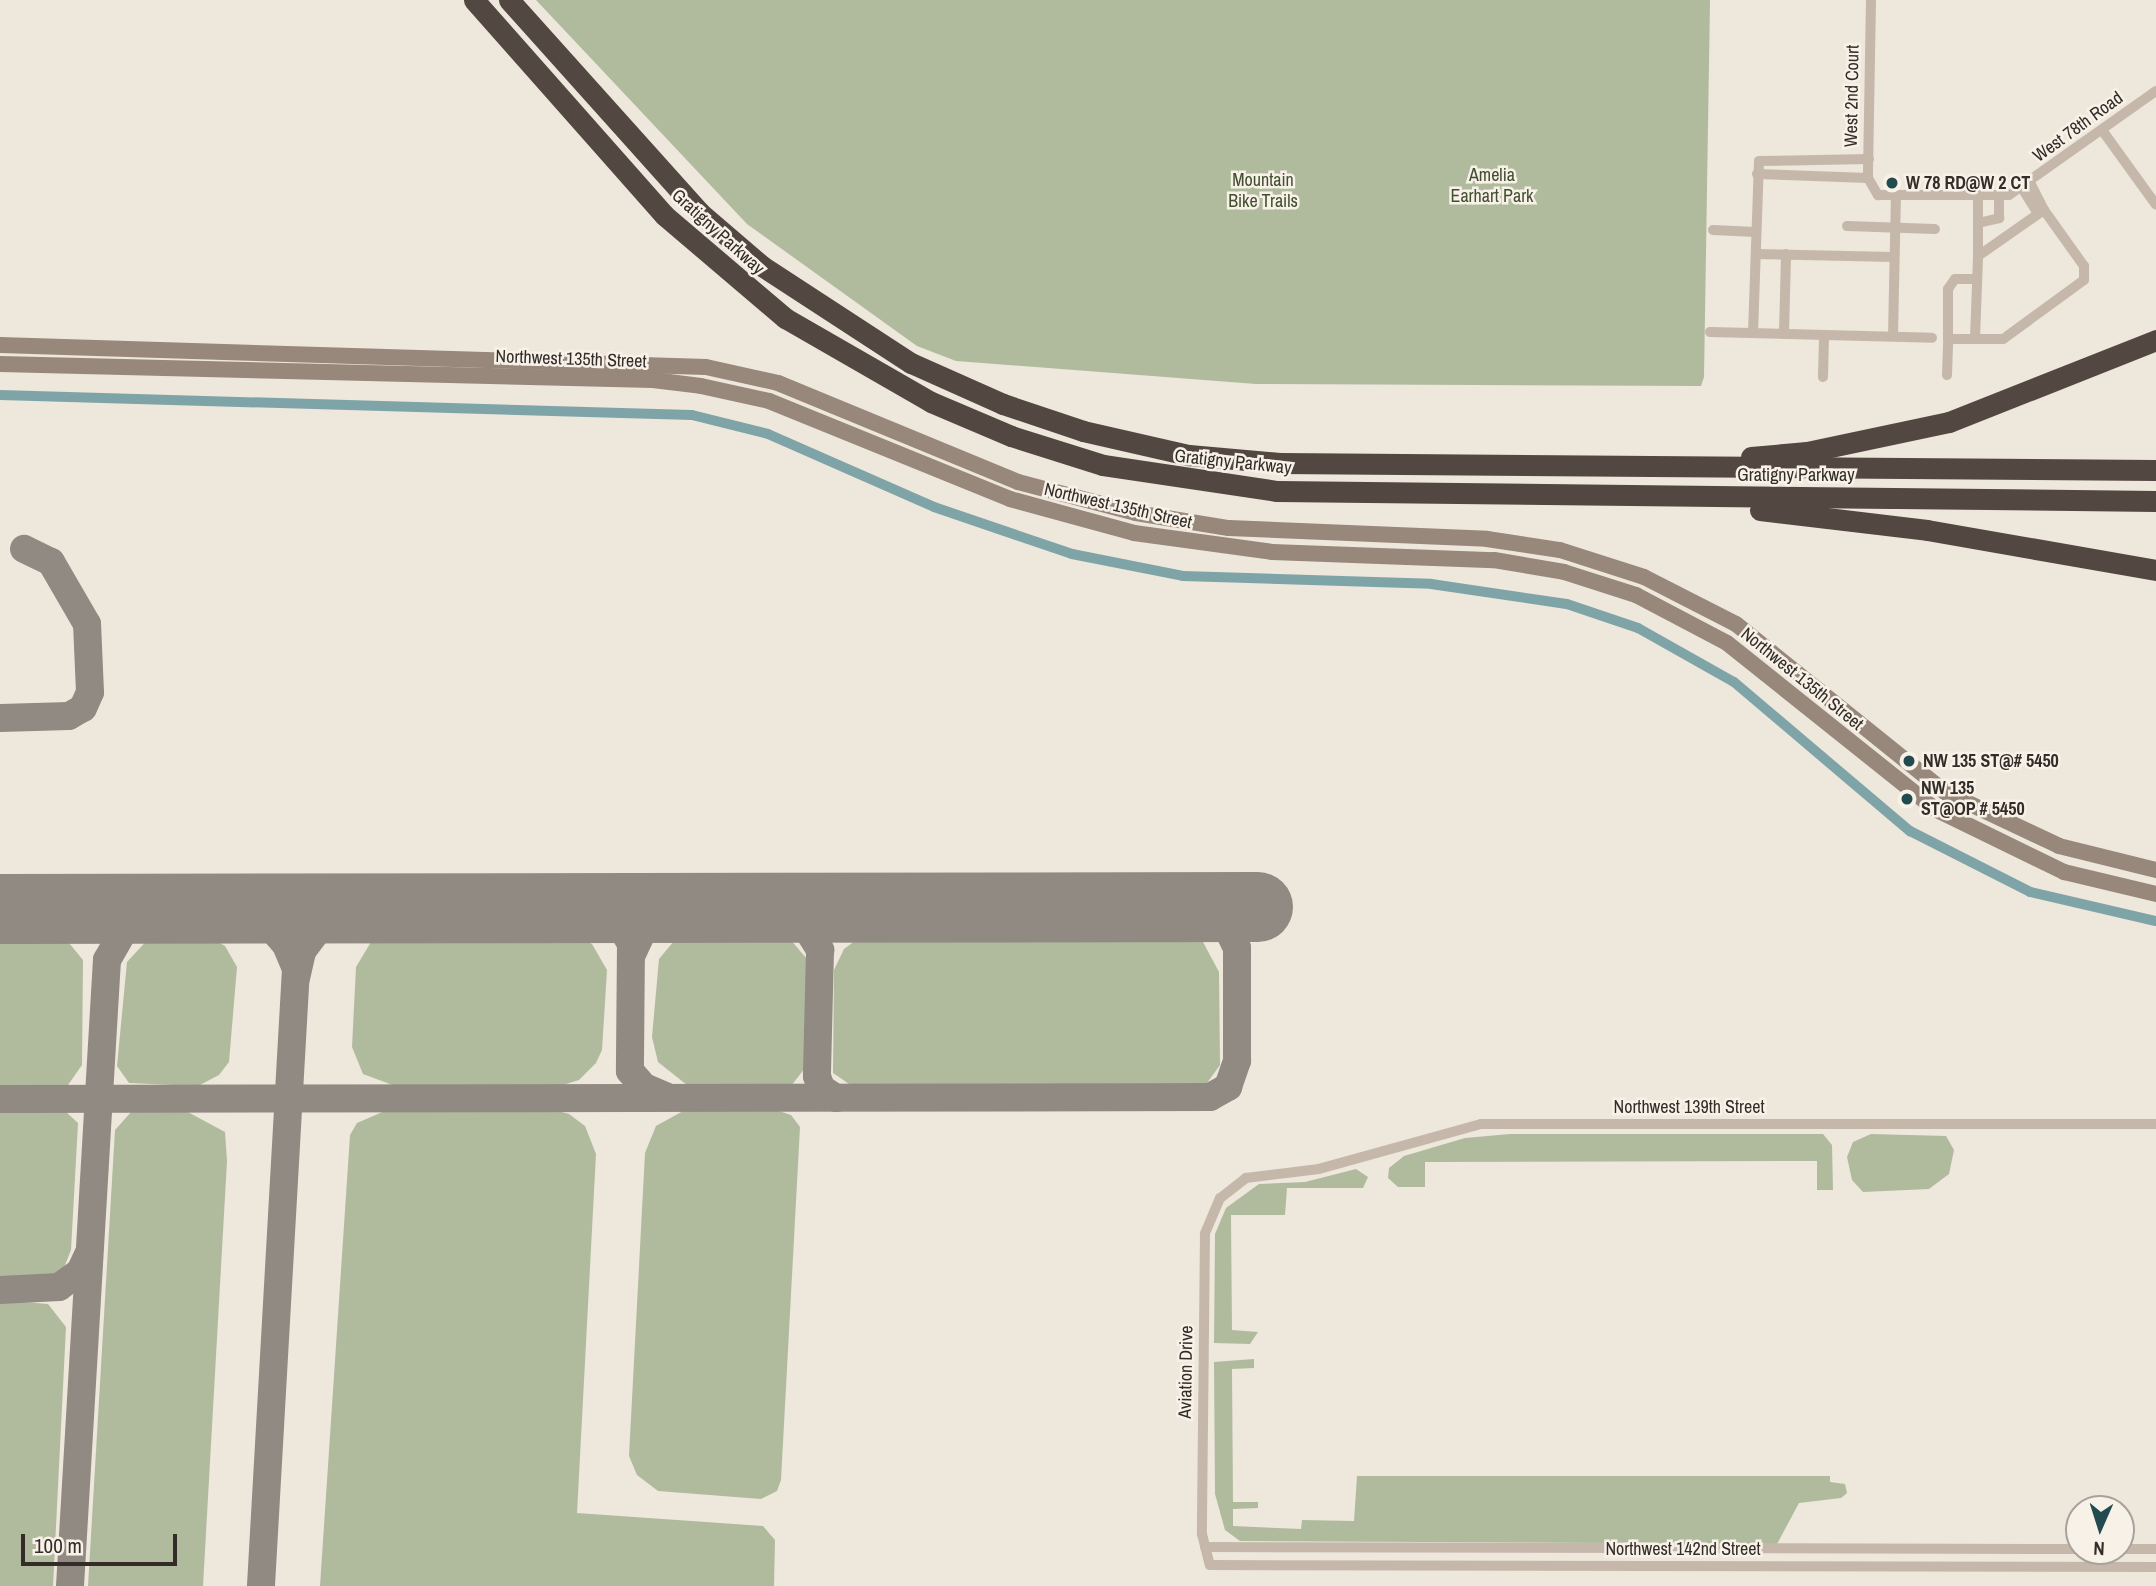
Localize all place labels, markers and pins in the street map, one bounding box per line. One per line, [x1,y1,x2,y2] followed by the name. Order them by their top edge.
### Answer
[1906,172,2030,194] place label: W 78 RD@W 2 CT
[1884,175,1900,191] marker: W 78 RD@W 2 CT
[1923,750,2059,772] place label: NW 135 ST@# 5450
[1901,753,1917,769] marker: NW 135 ST@# 5450
[1921,778,2025,820] place label: NW 135 ST@OP # 5450
[1899,791,1915,807] marker: NW 135 ST@OP # 5450

